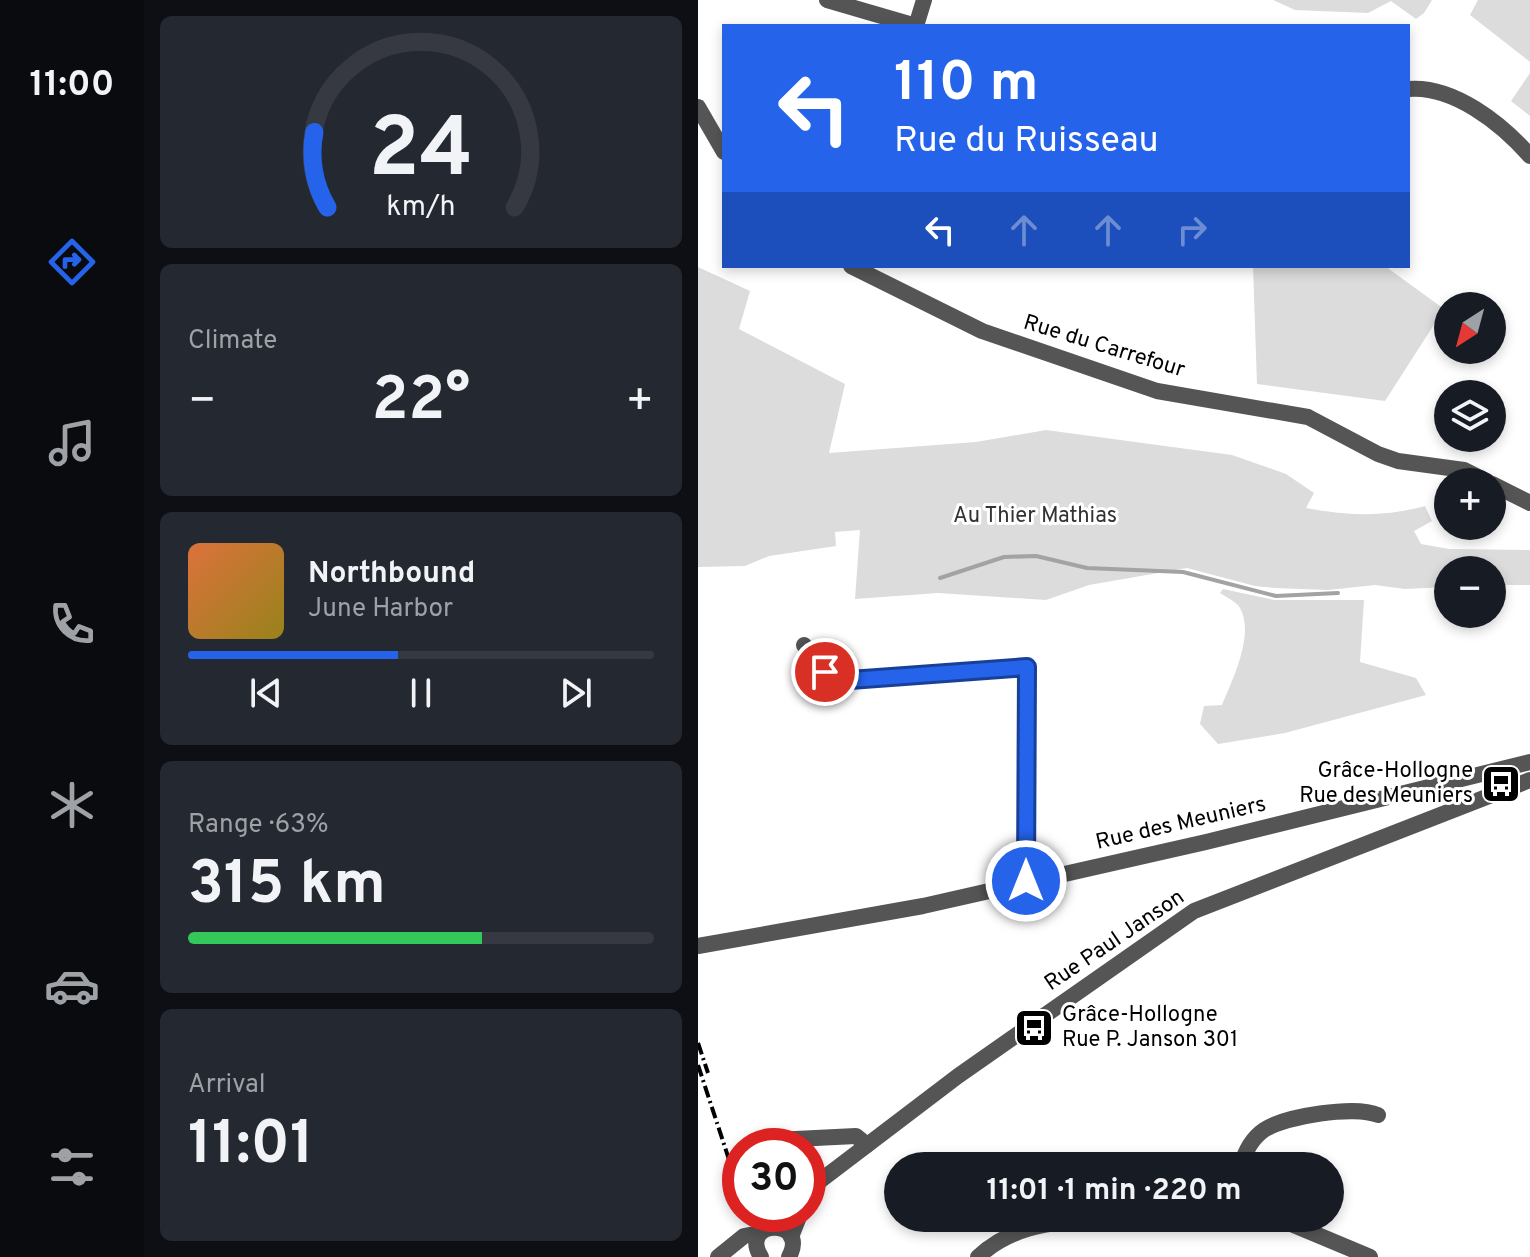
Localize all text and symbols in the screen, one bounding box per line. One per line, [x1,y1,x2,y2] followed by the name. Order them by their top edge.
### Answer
[894,50,1039,120] text: 110 m
[762,56,866,160] icon: left
[29,63,115,109] text: 11:00
[369,101,473,206] text: 24
[894,119,1159,165] text: Rue du Ruisseau
[386,190,456,226] text: km/h
[918,208,962,252] icon: left
[1002,208,1046,252] icon: ahead
[1086,208,1130,252] icon: ahead
[1170,208,1214,252] icon: right
[44,234,100,290] icon: directions
[1434,292,1506,364] north arrow
[1434,292,1506,628] map controls
[1020,310,1188,385] street label: Rue du Carrefour
[188,325,277,358] text: Climate
[372,365,470,441] text: 22°
[188,375,216,431] text: −
[626,375,654,431] text: +
[1434,380,1506,452] button: layers
[44,415,100,471] icon: music
[1434,468,1506,540] button: +
[953,503,1117,530] park label: Au Thier Mathias
[308,556,475,593] text: Northbound
[1434,556,1506,628] button: −
[308,593,453,626] text: June Harbor
[44,596,100,652] icon: phone
[791,638,859,706] pin
[803,650,847,694] icon: arrive
[244,671,288,715] icon: previous
[399,671,443,715] icon: pause
[554,671,598,715] icon: next
[1299,758,1473,810] place label: Grâce-Hollogne Rue des Meuniers
[1480,763,1522,805] bus stop icon: Grâce-Hollogne Rue des Meuniers
[44,777,100,833] icon: climate
[1093,791,1269,857] street label: Rue des Meuniers
[188,809,329,842] text: Range · 63%
[984,839,1068,923] position arrow
[188,849,386,925] text: 315 km
[1040,884,1190,998] street label: Rue Paul Janson
[44,958,100,1014] icon: car
[1062,1002,1238,1054] place label: Grâce-Hollogne Rue P. Janson 301
[1013,1007,1055,1049] bus stop icon: Grâce-Hollogne Rue P. Janson 301
[188,1069,266,1102] text: Arrival
[188,1109,314,1185] text: 11:01
[722,1128,826,1232] speed limit sign: 30
[44,1139,100,1195] icon: filters
[986,1173,1242,1210] text: 11:01 · 1 min · 220 m

